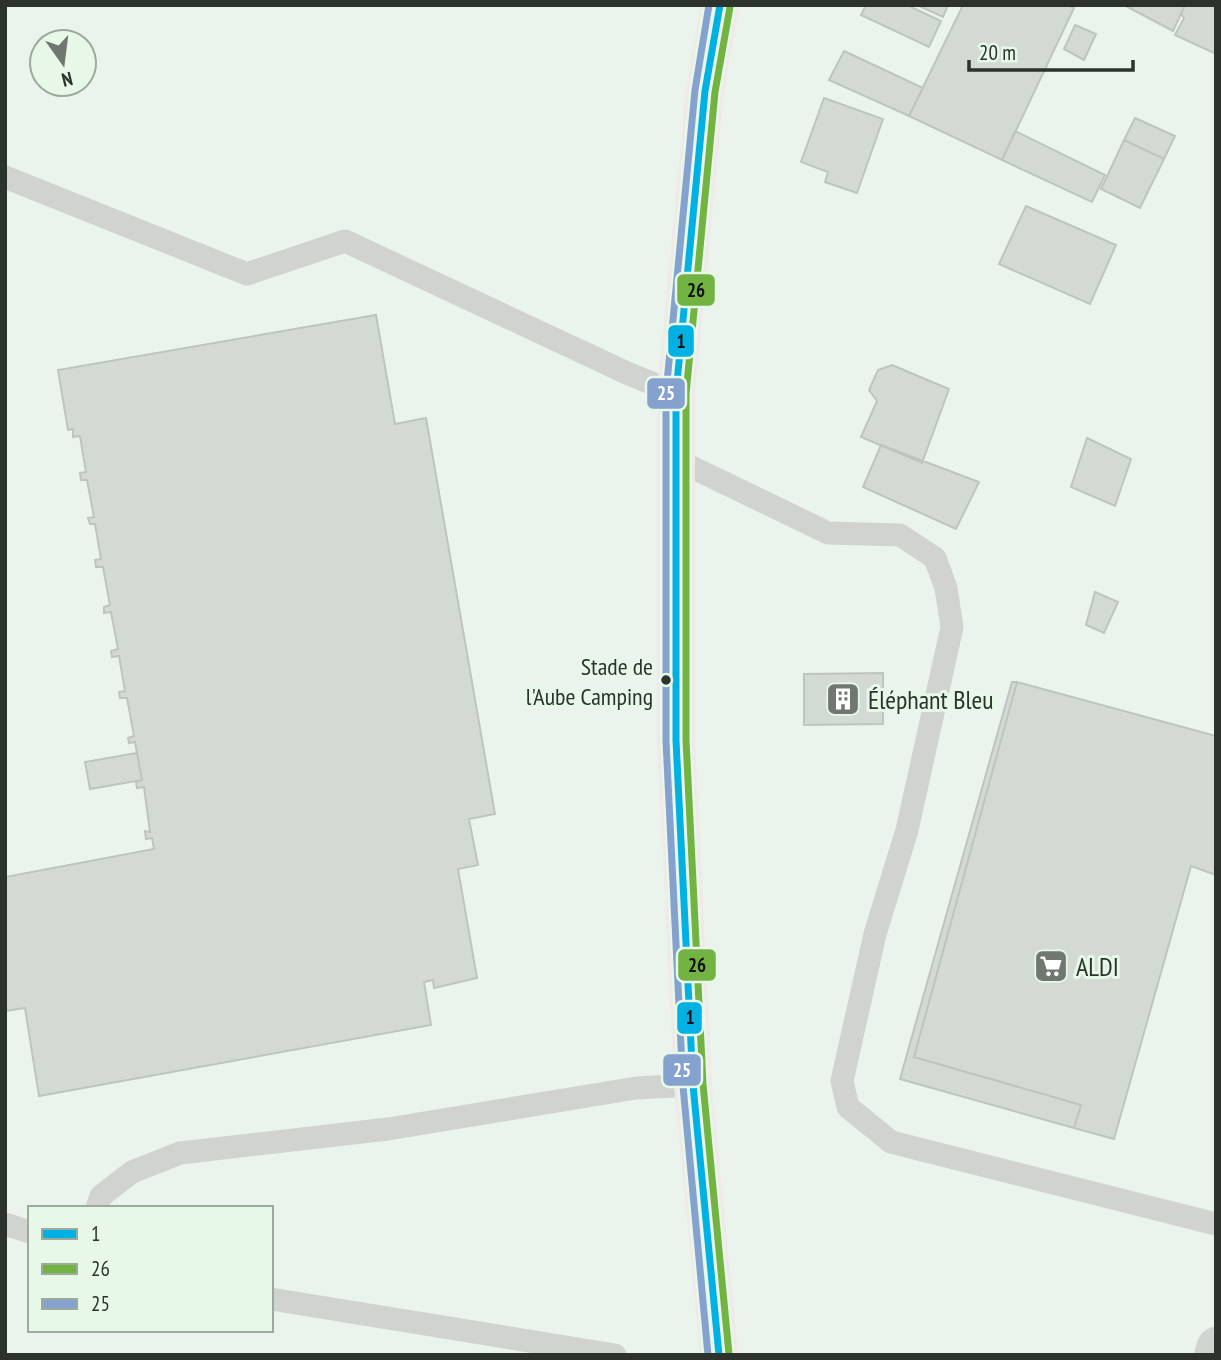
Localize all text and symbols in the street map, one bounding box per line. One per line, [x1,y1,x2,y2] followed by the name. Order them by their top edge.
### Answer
[28,28,98,98] north arrow
[969,28,1134,72] scale bar
[979,39,1016,66] text: 20 m
[59,67,75,92] text: N
[676,273,716,307] line badge: 26
[687,278,705,302] text: 26
[667,324,695,358] line badge: 1
[676,329,686,353] text: 1
[646,377,686,410] line badge: 25
[657,381,675,405] text: 25
[526,651,653,712] place label: Stade de l'Aube Camping
[659,673,673,687] marker: Stade de l'Aube Camping
[824,680,862,718] building icon: Éléphant Bleu
[868,683,994,716] place label: Éléphant Bleu
[1032,947,1070,985] supermarket icon: ALDI
[677,948,717,982] line badge: 26
[1076,950,1119,983] place label: ALDI
[688,953,706,977] text: 26
[676,1001,703,1035] line badge: 1
[685,1005,695,1029] text: 1
[662,1053,702,1087] line badge: 25
[673,1058,691,1082] text: 25
[28,1206,273,1332] legend
[91,1220,100,1247] text: 1
[91,1255,110,1282] text: 26
[91,1290,110,1317] text: 25

